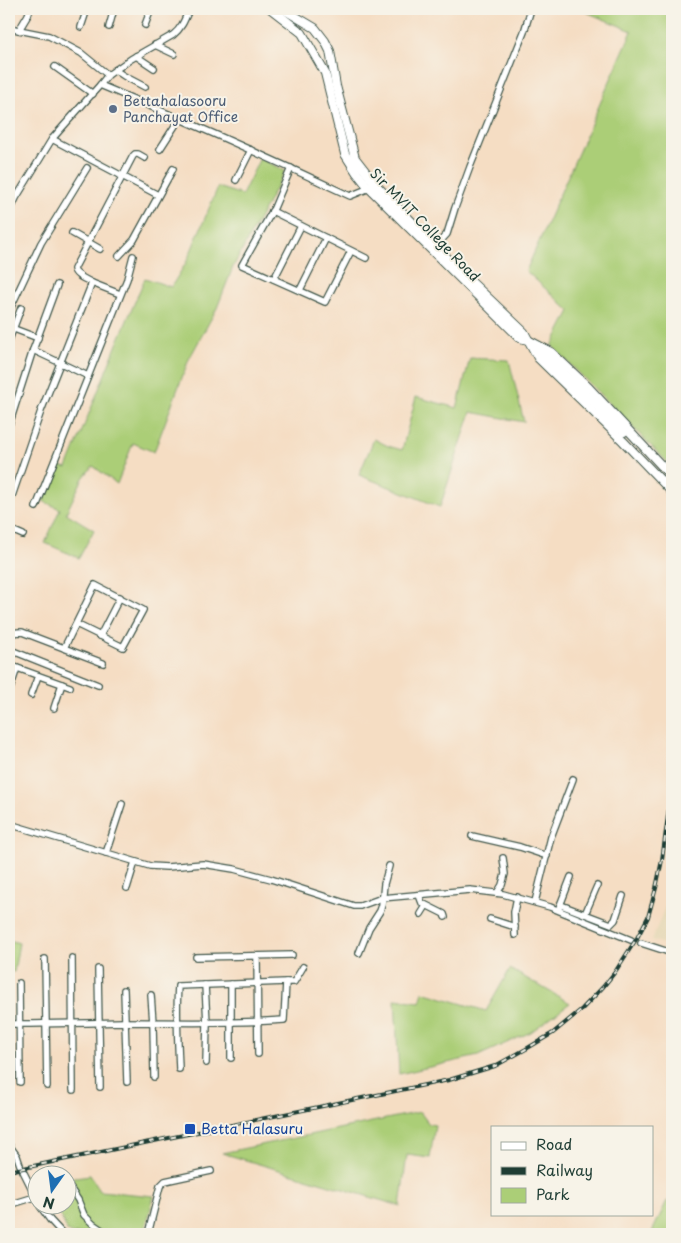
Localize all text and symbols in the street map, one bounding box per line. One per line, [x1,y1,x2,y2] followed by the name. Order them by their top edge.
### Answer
[123,90,238,127] place label: Bettahalasooru Panchayat Office
[107,103,119,115] marker: Bettahalasooru Panchayat Office
[365,163,485,286] street label: Sir MVIT College Road
[201,1118,303,1139] place label: Betta Halasuru
[183,1122,197,1136] marker: Betta Halasuru
[491,1126,654,1216] legend
[536,1132,572,1155] text: Road
[536,1158,593,1181] text: Railway
[28,1166,78,1216] north arrow
[536,1182,570,1205] text: Park
[41,1192,57,1215] text: N

